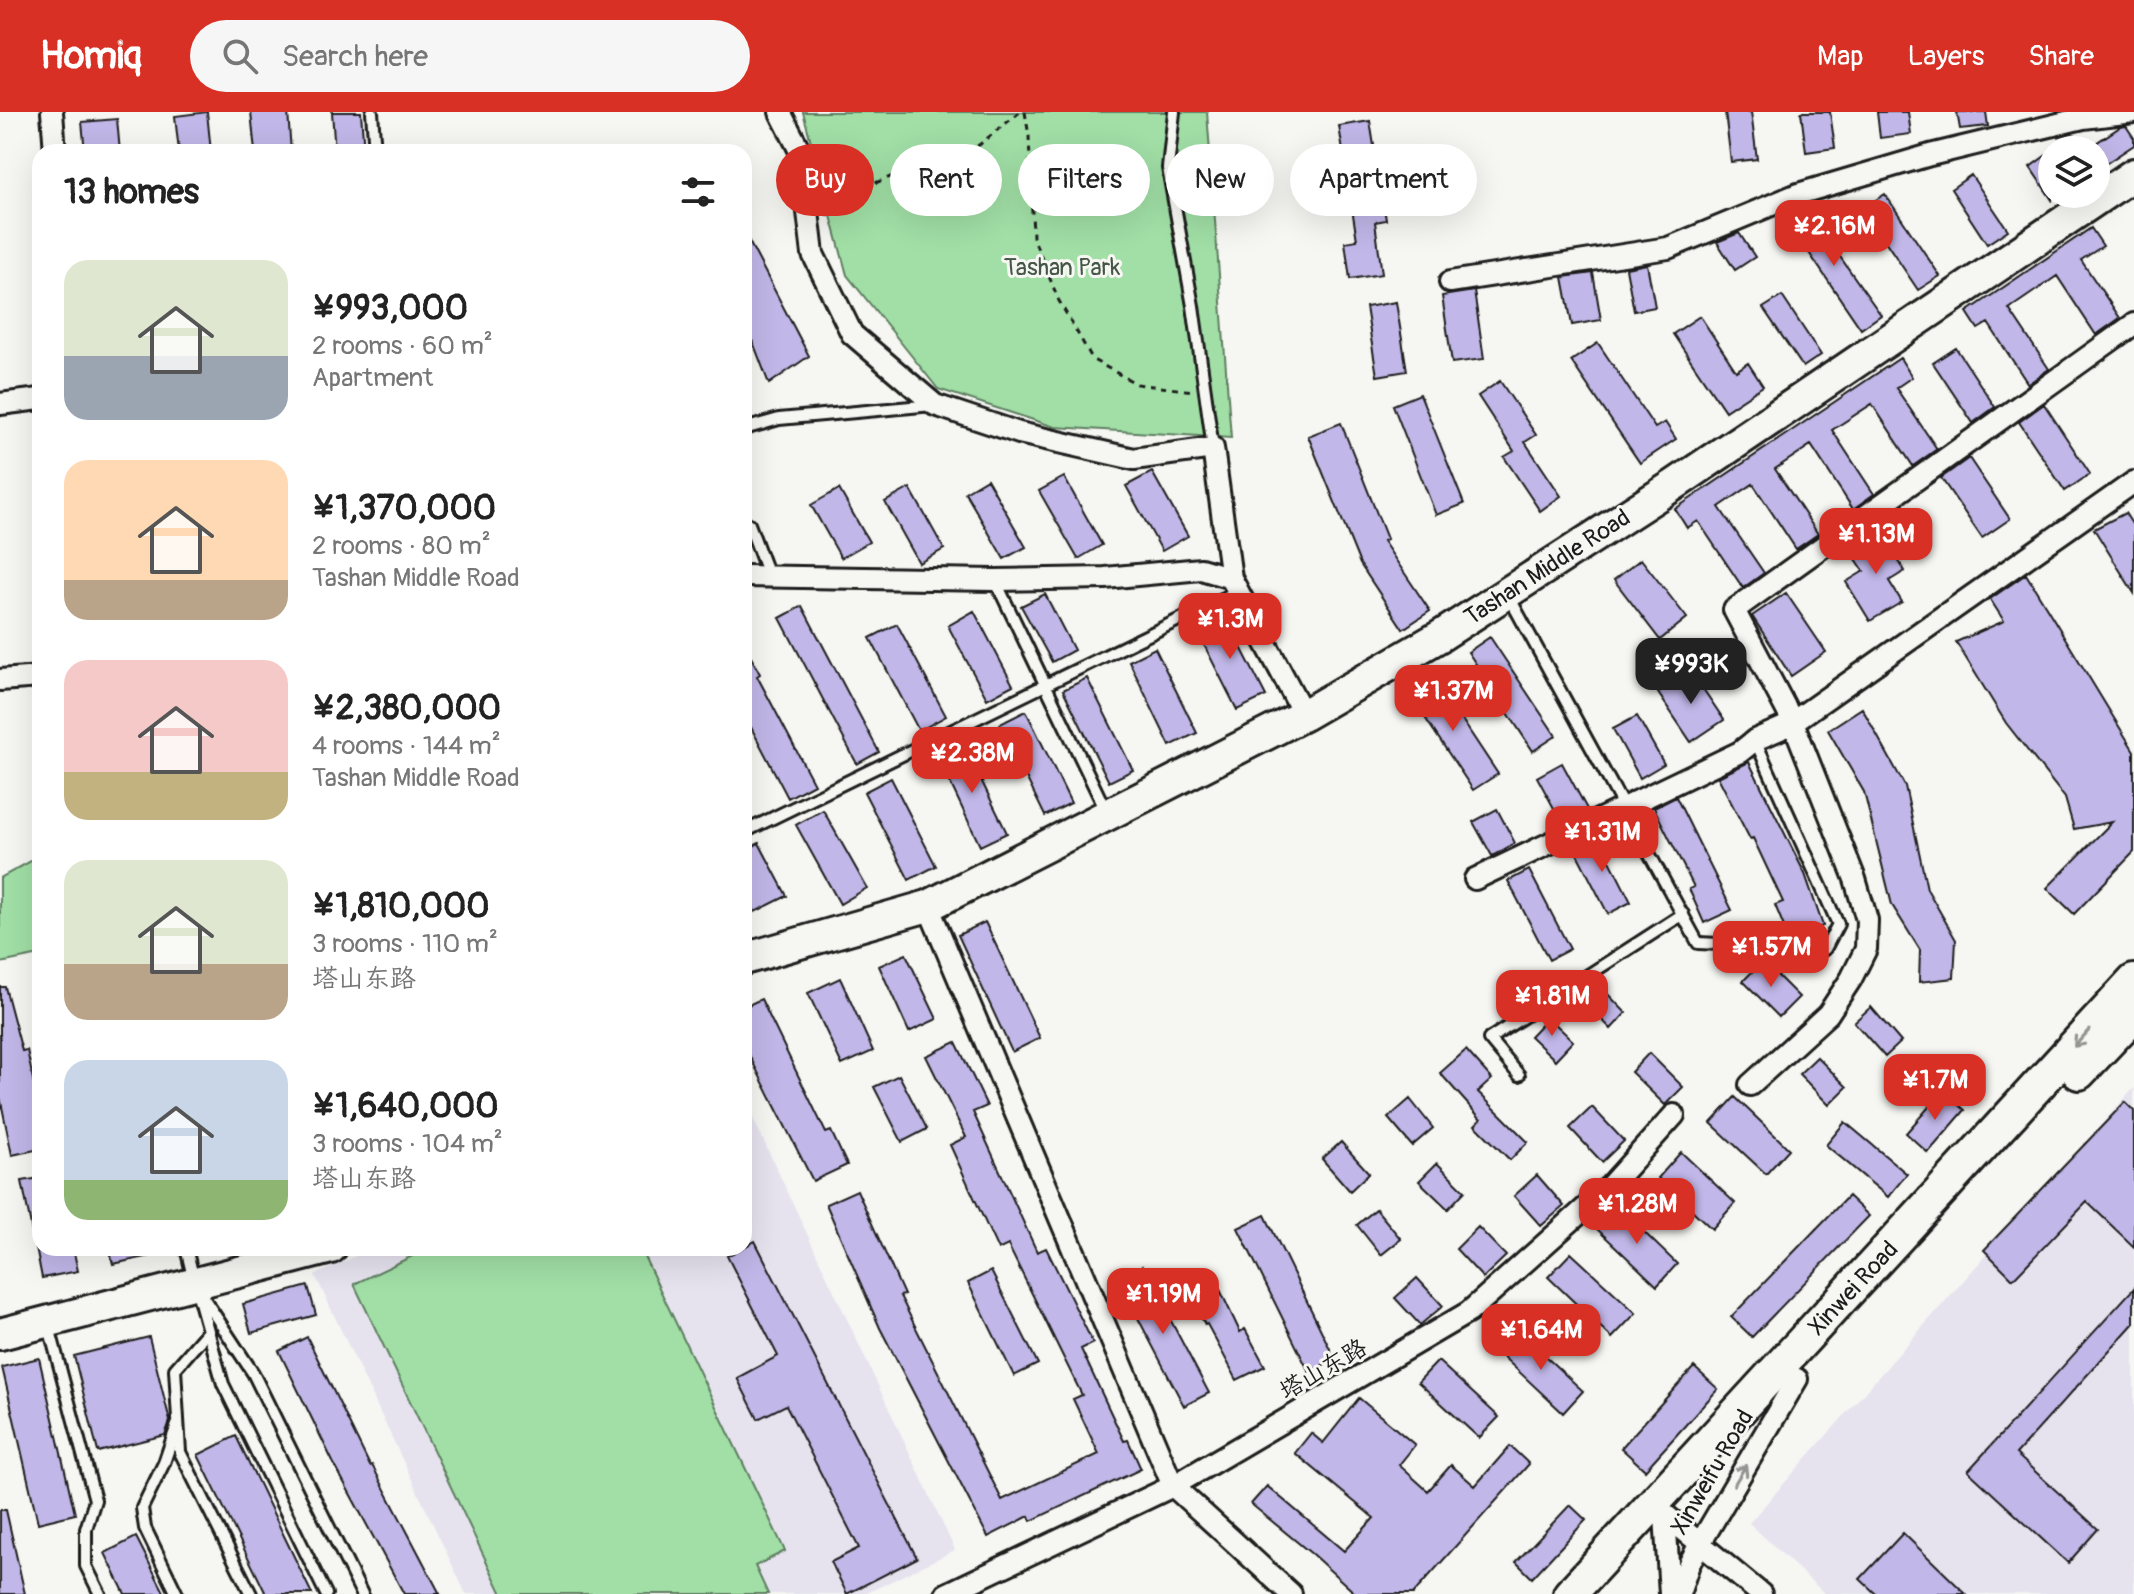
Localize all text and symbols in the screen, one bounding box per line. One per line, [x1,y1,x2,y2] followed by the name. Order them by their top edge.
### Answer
[190,20,750,92] search box
[40,32,142,80] text: Homiq
[218,34,262,78] icon: search
[282,38,428,75] text: Search here
[1817,39,1863,74] text: Map
[1907,39,1984,74] text: Layers
[2028,39,2094,74] text: Share
[2038,136,2110,208] map controls
[2038,136,2110,208] button: layers
[776,144,874,216] chip: Buy
[890,144,1002,216] chip: Rent
[1018,144,1150,216] chip: Filters
[1166,144,1274,216] chip: New
[1290,144,1477,216] chip: Apartment
[676,170,720,214] icon: filters
[64,171,199,214] text: 13 homes
[1769,200,1899,268] pin: ¥2.16M
[1793,210,1875,242] text: ¥2.16M
[1004,253,1120,282] park label: Tashan Park
[312,287,468,330] text: ¥993,000
[128,292,224,388] icon: home
[312,330,493,362] text: 2 rooms · 60 m²
[312,362,433,394] text: Apartment
[312,487,496,530] text: ¥1,370,000
[128,492,224,588] icon: home
[1459,503,1636,632] street label: Tashan Middle Road
[1811,508,1941,576] pin: ¥1.13M
[1837,518,1915,550] text: ¥1.13M
[312,530,491,562] text: 2 rooms · 80 m²
[312,562,520,594] text: Tashan Middle Road
[1174,593,1286,661] pin: ¥1.3M
[1196,603,1264,635] text: ¥1.3M
[1635,638,1747,706] pin: ¥993K
[1653,648,1729,680] text: ¥993K
[1388,665,1518,733] pin: ¥1.37M
[1413,675,1493,707] text: ¥1.37M
[312,687,501,730] text: ¥2,380,000
[128,692,224,788] icon: home
[907,727,1037,795] pin: ¥2.38M
[312,730,501,762] text: 4 rooms · 144 m²
[930,737,1014,769] text: ¥2.38M
[312,762,520,794] text: Tashan Middle Road
[1537,806,1667,874] pin: ¥1.31M
[1563,816,1641,848] text: ¥1.31M
[312,885,489,928] text: ¥1,810,000
[128,892,224,988] icon: home
[1706,921,1836,989] pin: ¥1.57M
[312,928,498,960] text: 3 rooms · 110 m²
[1731,931,1811,963] text: ¥1.57M
[312,963,416,995] text: 塔山东路
[1487,970,1617,1038] pin: ¥1.81M
[1514,980,1590,1012] text: ¥1.81M
[2073,1028,2091,1048] one-way arrow
[1879,1054,1991,1122] pin: ¥1.7M
[1902,1064,1968,1096] text: ¥1.7M
[312,1085,499,1128] text: ¥1,640,000
[128,1092,224,1188] icon: home
[312,1128,503,1160] text: 3 rooms · 104 m²
[312,1163,416,1195] text: 塔山东路
[1572,1178,1702,1246] pin: ¥1.28M
[1597,1188,1677,1220] text: ¥1.28M
[1802,1235,1904,1342] street label: Xinwei Road
[1098,1268,1228,1336] pin: ¥1.19M
[1125,1278,1201,1310] text: ¥1.19M
[1476,1304,1606,1372] pin: ¥1.64M
[1500,1314,1582,1346] text: ¥1.64M
[1274,1333,1372,1406] street label: 塔山东路
[1665,1405,1760,1540] street label: Xinweifu Road
[1733,1463,1749,1486] one-way arrow

